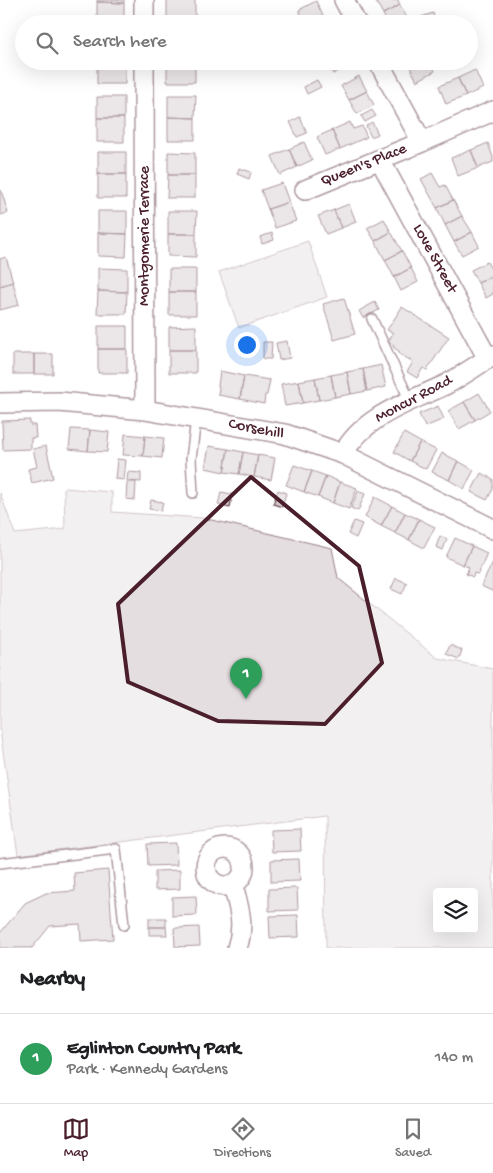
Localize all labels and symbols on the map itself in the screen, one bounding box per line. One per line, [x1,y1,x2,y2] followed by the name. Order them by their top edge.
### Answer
[318,140,410,192] street label: Queen's Place
[136,165,155,306] street label: Montgomerie Terrace
[407,221,461,298] street label: Love Street
[234,332,260,358] your location
[372,371,457,428] street label: Moncur Road
[227,415,285,445] street label: Corsehill
[230,658,262,699] pin: 1

